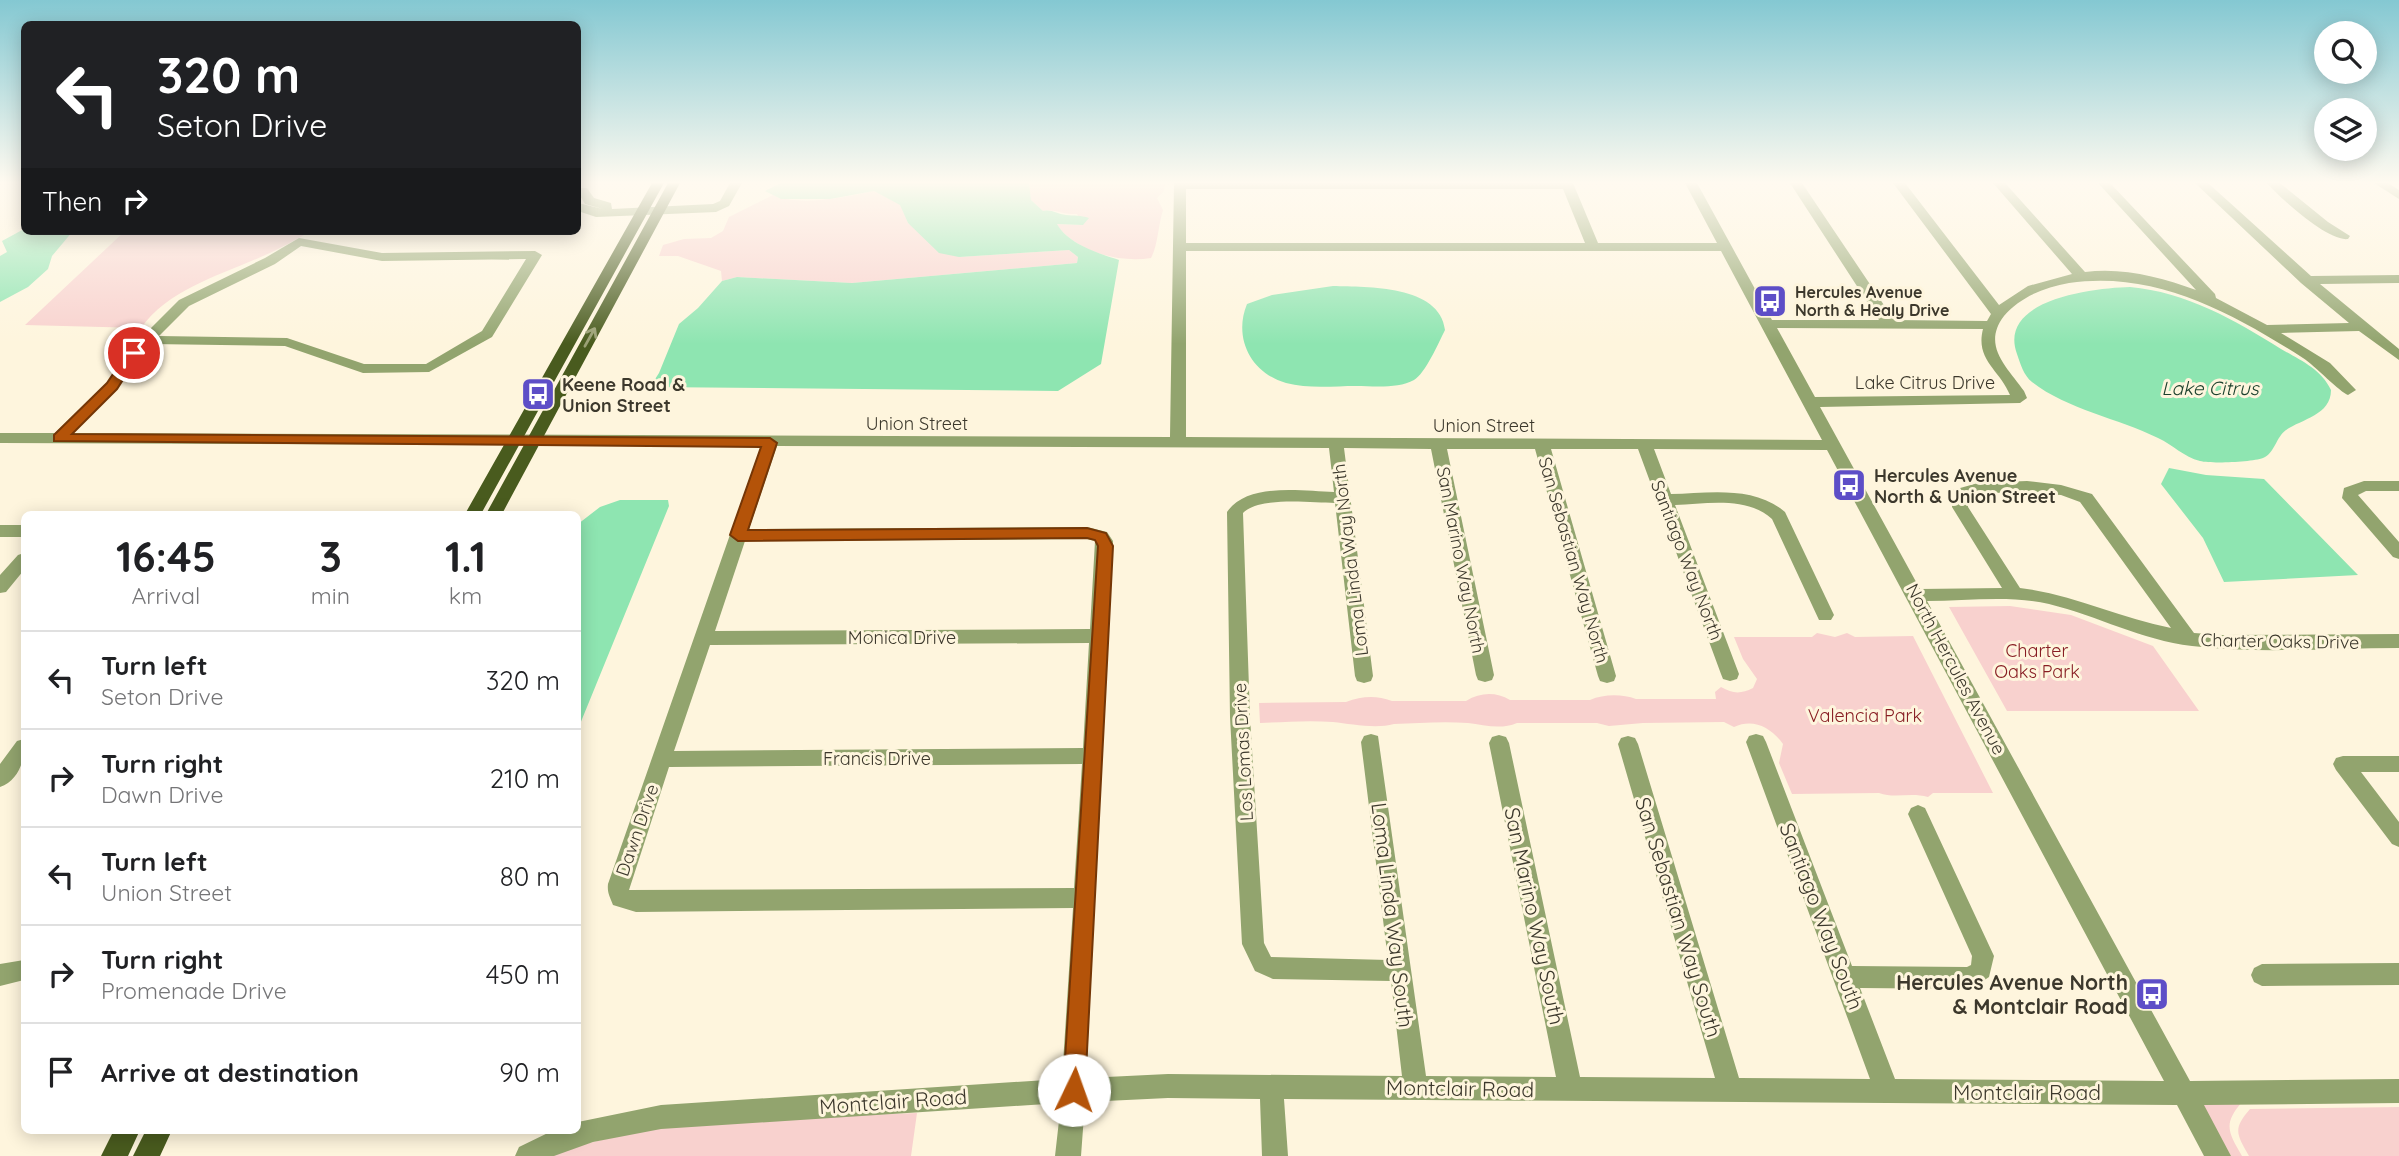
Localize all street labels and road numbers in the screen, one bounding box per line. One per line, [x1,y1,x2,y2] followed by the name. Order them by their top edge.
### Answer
[1855,371,1995,394] street label: Lake Citrus Drive
[866,412,968,435] street label: Union Street
[1433,414,1535,437] street label: Union Street
[1534,454,1614,666] street label: San Sebastian Way North
[1327,462,1373,658] street label: Loma Linda Way North
[1432,465,1490,655] street label: San Marino Way North
[1646,477,1728,643] street label: Santiago Way North
[1901,580,2011,758] street label: North Hercules Avenue
[848,626,956,649] street label: Monica Drive
[2200,628,2360,654] street label: Charter Oaks Drive
[1228,682,1258,822] street label: Los Lomas Drive
[823,747,931,770] street label: Francis Drive
[611,781,663,879] street label: Dawn Drive
[1630,794,1728,1040] street label: San Sebastian Way South
[1366,801,1420,1029] street label: Loma Linda Way South
[1499,805,1571,1027] street label: San Marino Way South
[1774,819,1870,1013] street label: Santiago Way South
[1386,1074,1534,1102] street label: Montclair Road
[1953,1079,2101,1105] street label: Montclair Road
[818,1083,968,1119] street label: Montclair Road

